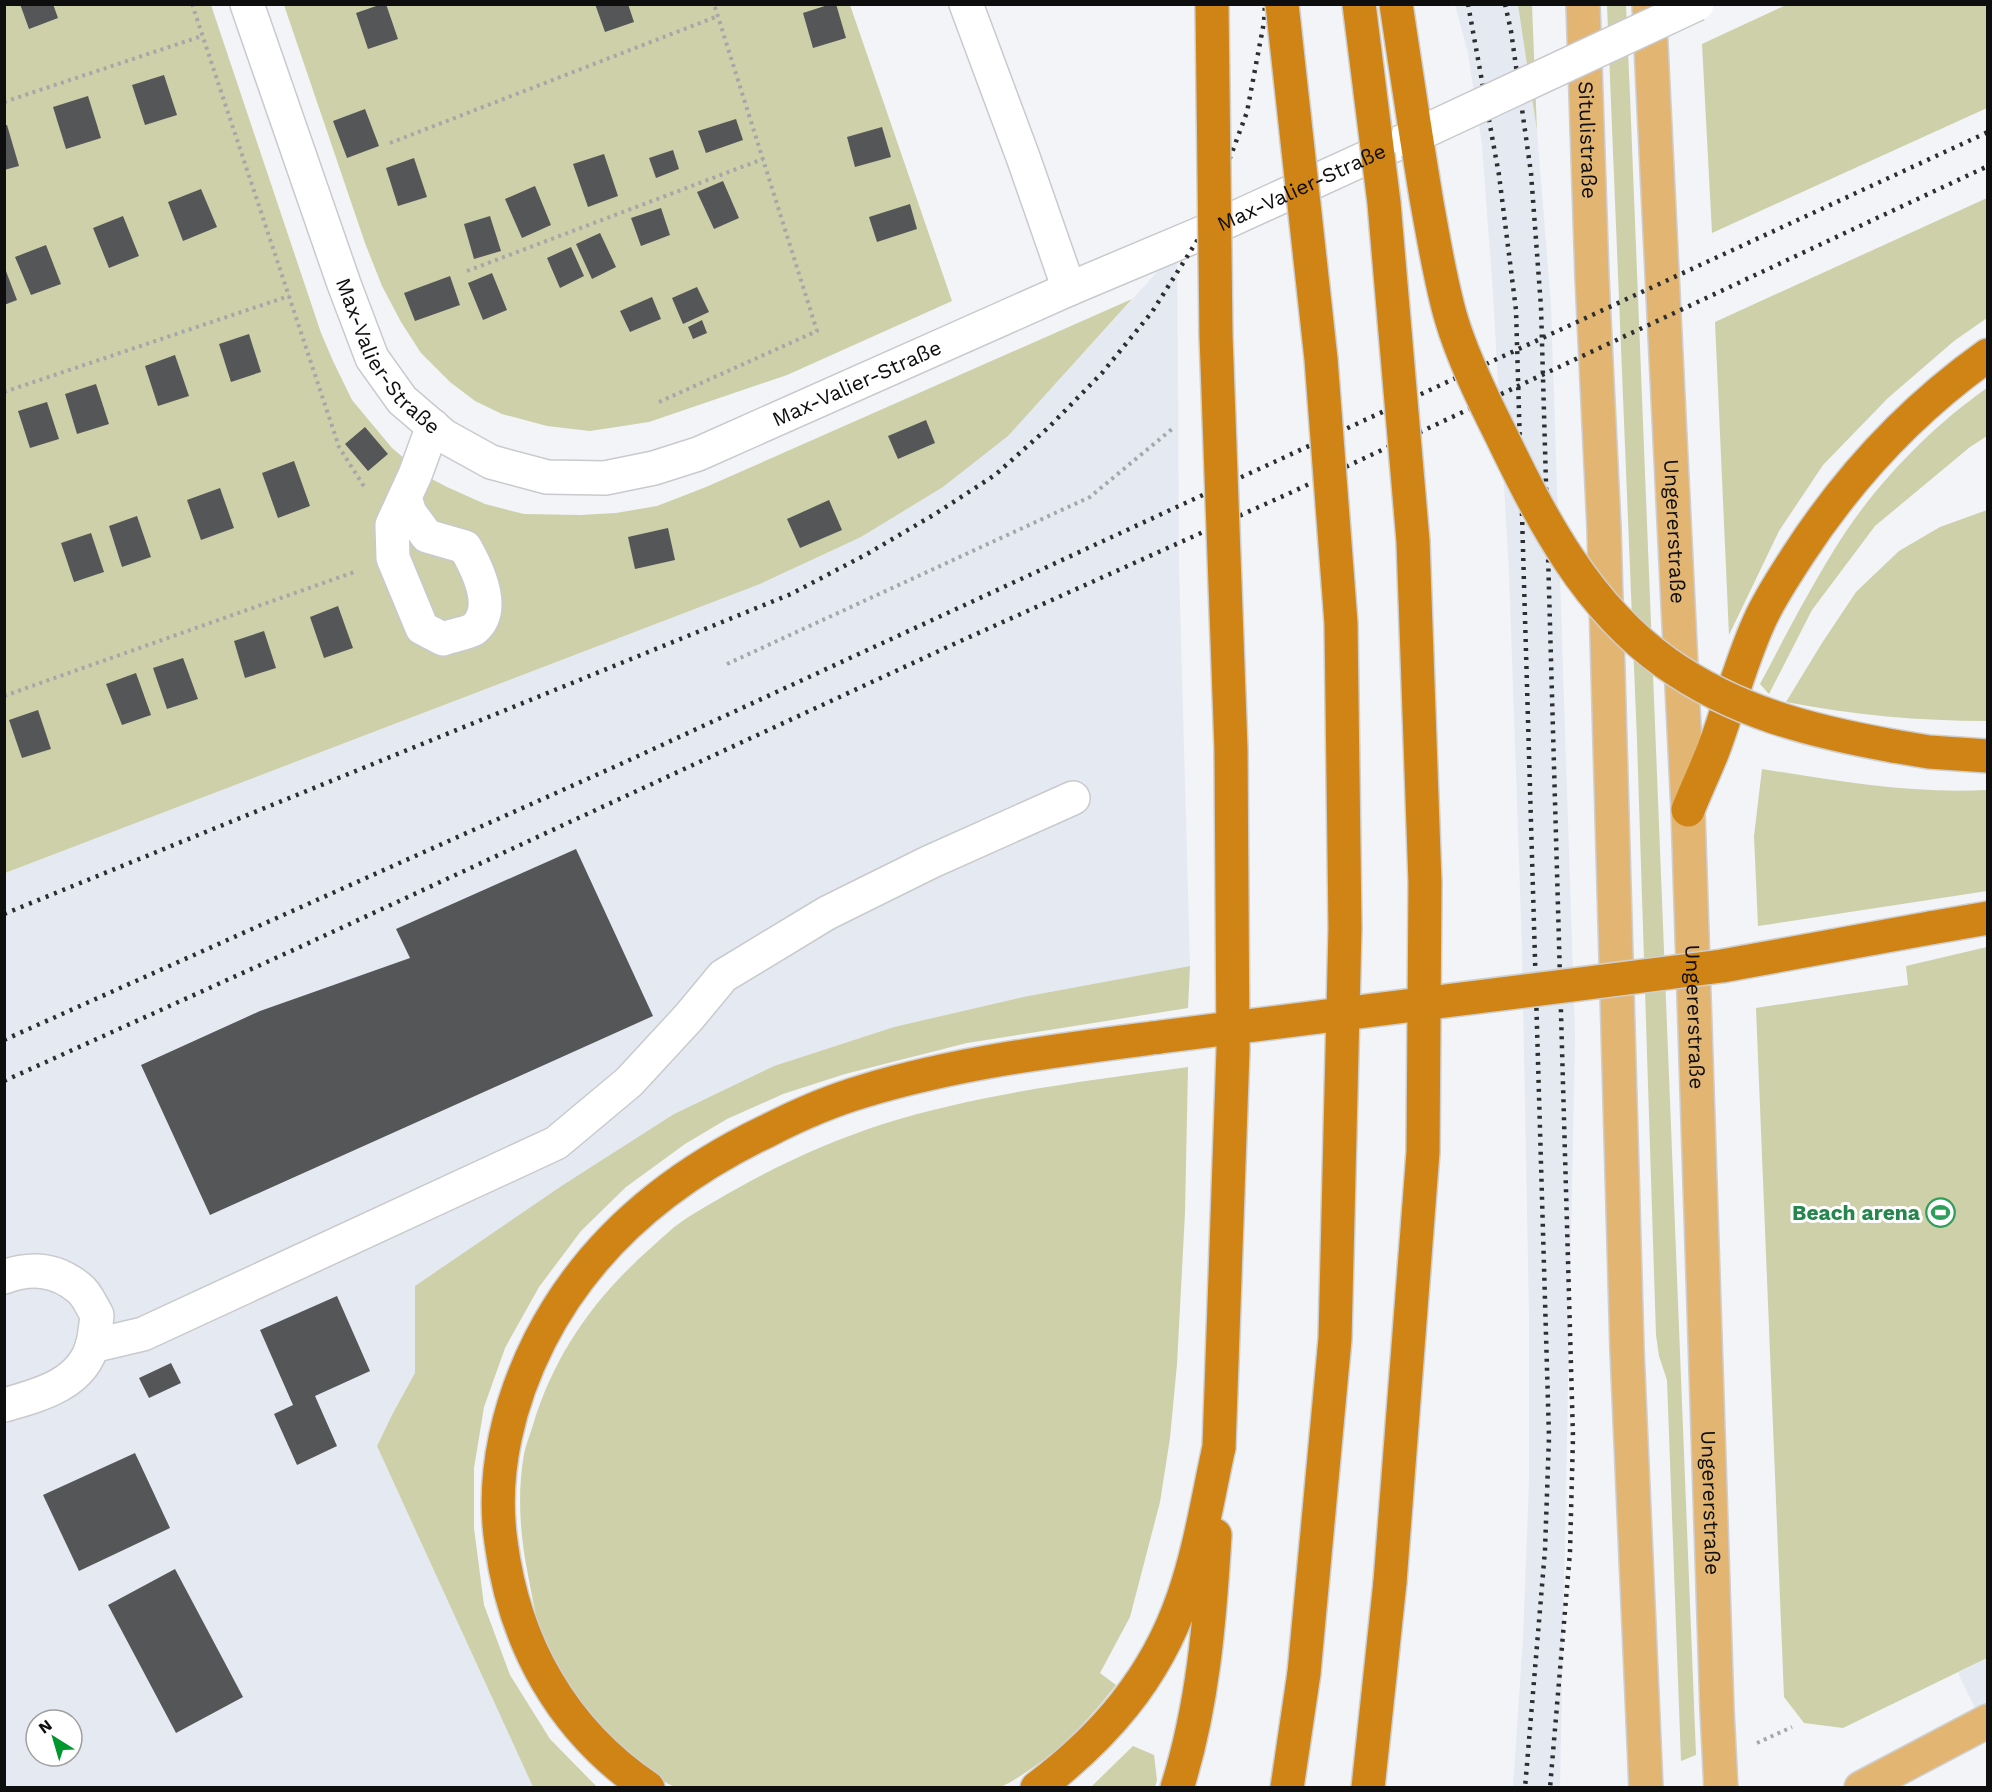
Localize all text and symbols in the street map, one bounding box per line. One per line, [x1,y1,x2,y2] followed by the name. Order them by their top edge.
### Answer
[1574,81,1602,199] street label: Situlistraße
[1213,138,1389,236] street label: Max-Valier-Straße
[331,274,446,439] street label: Max-Valier-Straße
[768,334,945,431] street label: Max-Valier-Straße
[1659,458,1691,604] street label: Ungererstraße
[1680,944,1710,1090] street label: Ungererstraße
[1925,1197,1957,1229] sports icon: Beach arena
[1792,1200,1921,1225] place label: Beach arena
[1696,1430,1726,1575] street label: Ungererstraße
[24,1708,84,1768] north arrow
[35,1715,56,1738] text: N

